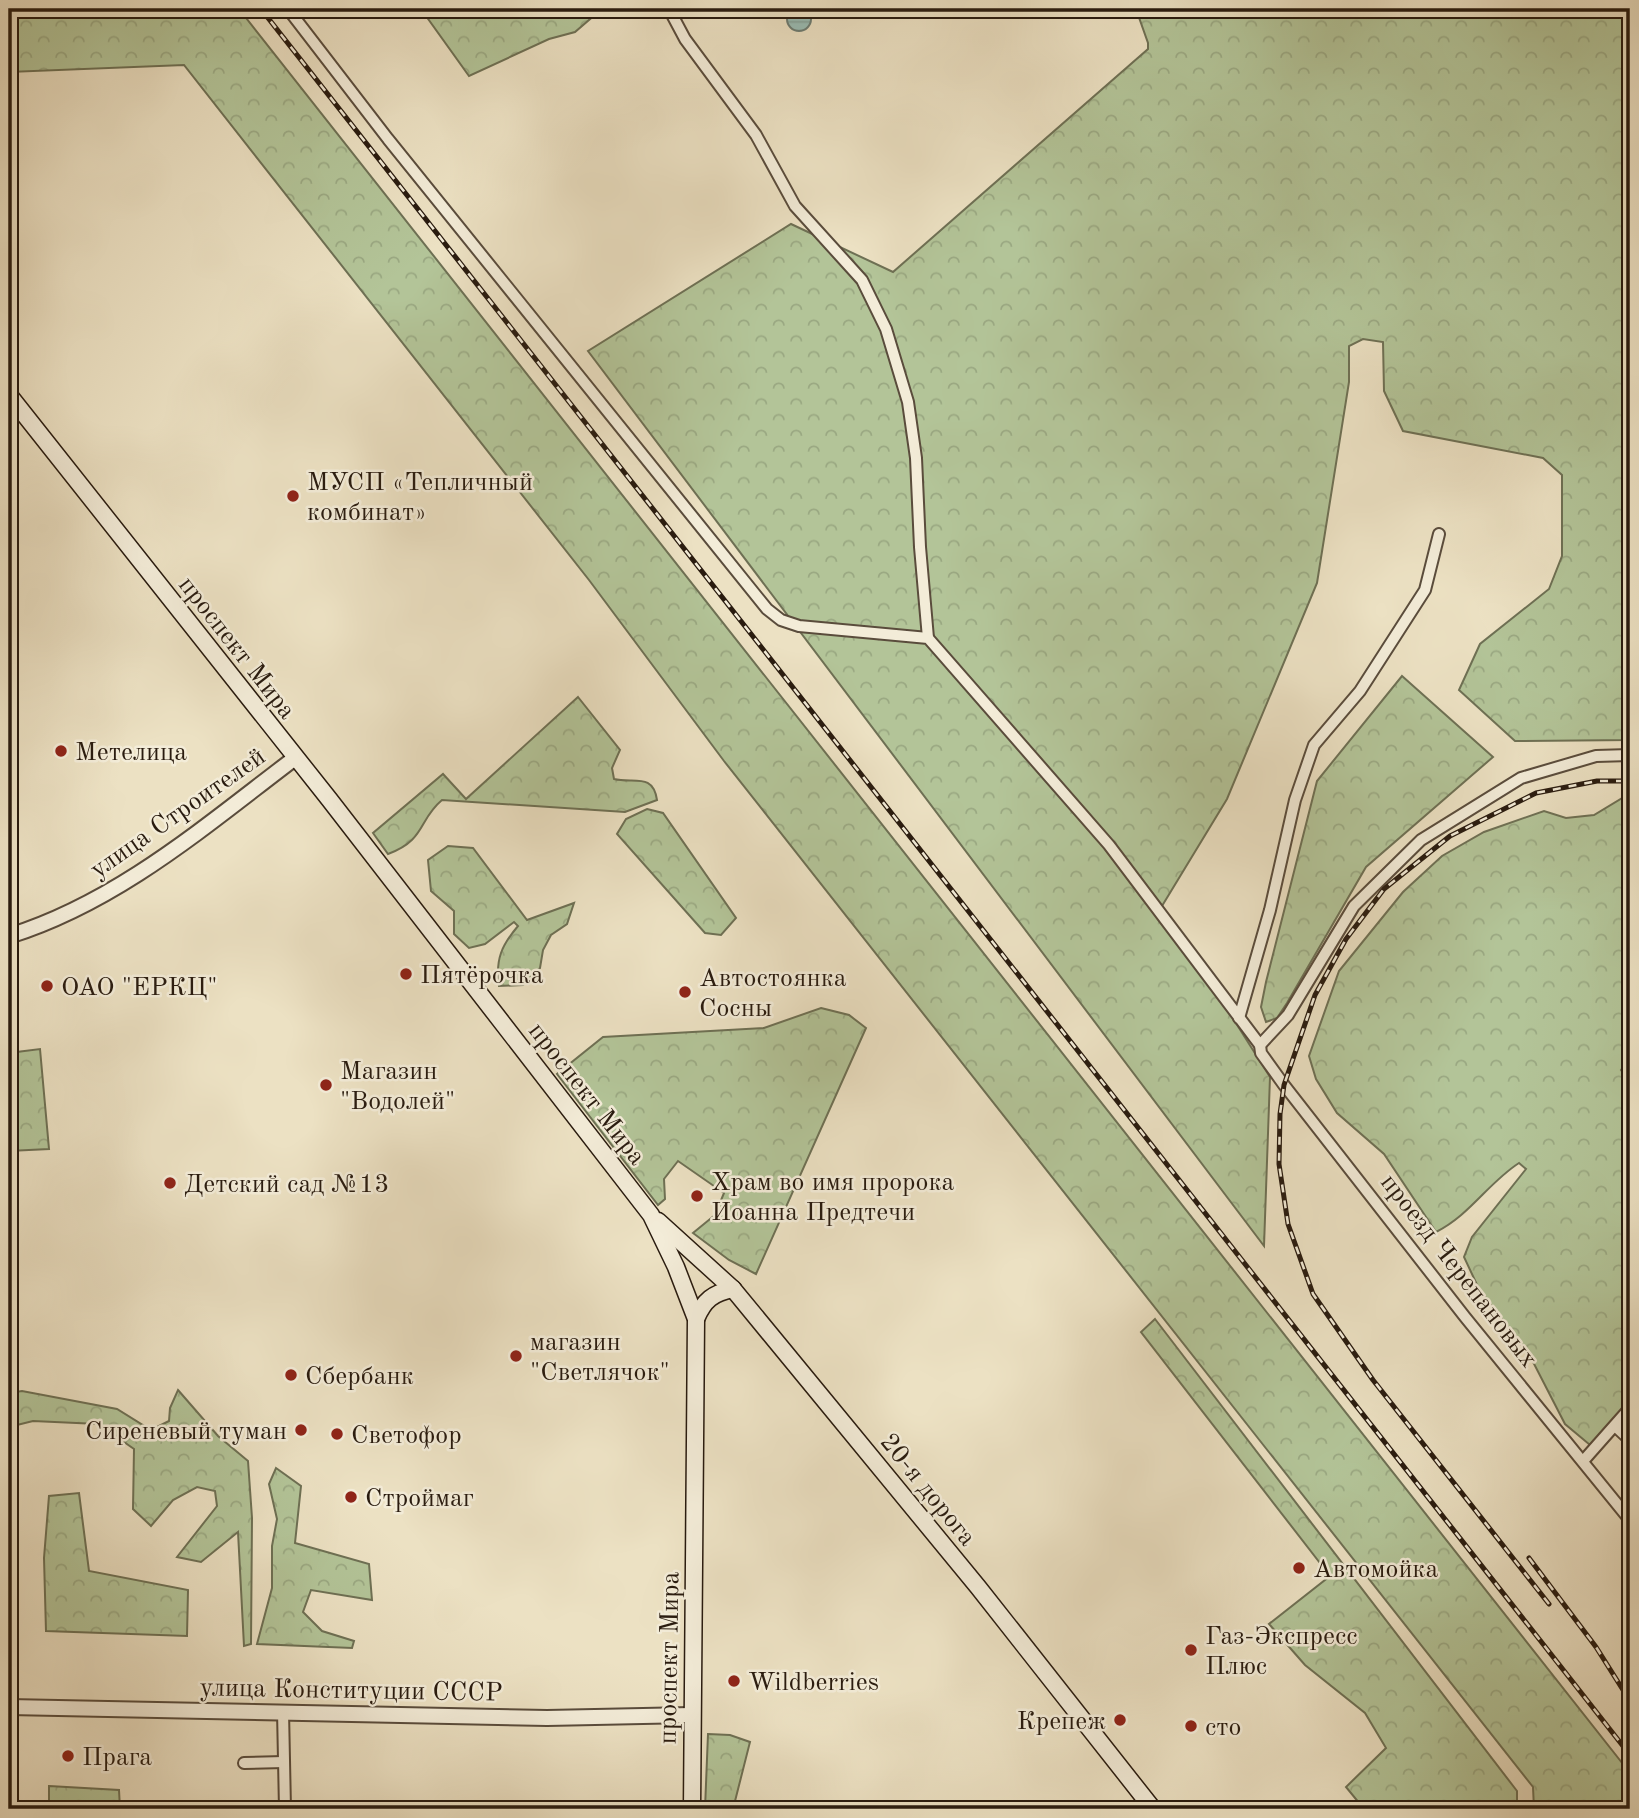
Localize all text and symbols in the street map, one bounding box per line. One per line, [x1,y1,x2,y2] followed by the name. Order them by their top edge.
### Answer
[307,470,533,526] place label: МУСП «Тепличный комбинат»
[285,488,301,504] marker: МУСП «Тепличный комбинат»
[173,572,300,724] street label: проспект Мира
[75,740,187,766] place label: Метелица
[53,743,69,759] marker: Метелица
[86,744,270,884] street label: улица Строителей
[420,963,544,989] place label: Пятёрочка
[398,966,414,982] marker: Пятёрочка
[699,966,847,1022] place label: Автостоянка Сосны
[61,975,218,1001] place label: ОАО "ЕРКЦ"
[39,978,55,994] marker: ОАО "ЕРКЦ"
[677,984,693,1000] marker: Автостоянка Сосны
[523,1018,650,1170] street label: проспект Мира
[340,1059,455,1115] place label: Магазин "Водолей"
[318,1077,334,1093] marker: Магазин "Водолей"
[711,1170,955,1226] place label: Храм во имя пророка Иоанна Предтечи
[1375,1170,1542,1373] street label: проезд Черепановых
[184,1172,389,1198] place label: Детский сад №13
[162,1175,178,1191] marker: Детский сад №13
[689,1188,705,1204] marker: Храм во имя пророка Иоанна Предтечи
[530,1330,670,1386] place label: магазин "Светлячок"
[508,1348,524,1364] marker: магазин "Светлячок"
[305,1364,414,1390] place label: Сбербанк
[283,1367,299,1383] marker: Сбербанк
[85,1419,287,1445] place label: Сиреневый туман
[293,1422,309,1438] marker: Сиреневый туман
[351,1423,462,1449] place label: Светофор
[329,1426,345,1442] marker: Светофор
[875,1429,980,1551] street label: 20-я дорога
[365,1486,474,1512] place label: Строймаг
[343,1489,359,1505] marker: Строймаг
[1313,1557,1438,1583] place label: Автомойка
[1291,1560,1307,1576] marker: Автомойка
[655,1571,685,1745] street label: проспект Мира
[1205,1624,1358,1680] place label: Газ-Экспресс Плюс
[1183,1642,1199,1658] marker: Газ-Экспресс Плюс
[748,1670,879,1696] place label: Wildberries
[726,1673,742,1689] marker: Wildberries
[199,1675,503,1707] street label: улица Конституции СССР
[1017,1709,1106,1735] place label: Крепеж
[1112,1712,1128,1728] marker: Крепеж
[1205,1715,1242,1741] place label: сто
[1183,1718,1199,1734] marker: сто
[82,1745,152,1771] place label: Прага
[60,1748,76,1764] marker: Прага

